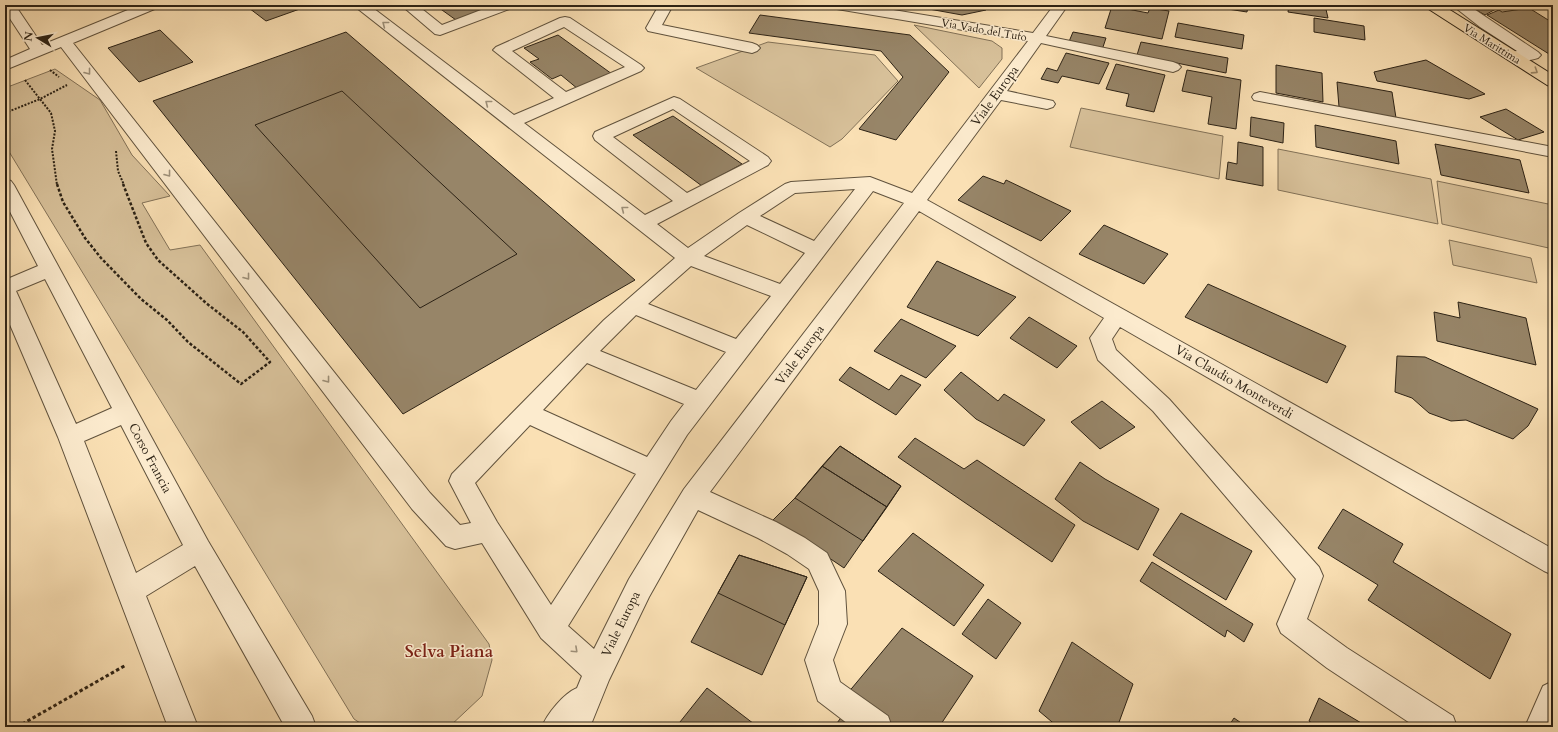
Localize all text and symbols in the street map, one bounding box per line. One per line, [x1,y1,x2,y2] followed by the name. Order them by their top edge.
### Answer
[940,15,1028,45] street label: Via Vado del Tufo
[18,18,58,58] north arrow
[1460,20,1524,68] street label: Via Marittima
[382,22,389,29] one-way arrow
[20,30,37,42] text: N
[967,62,1023,130] street label: Viale Europa
[1531,66,1538,74] one-way arrow
[84,67,91,74] one-way arrow
[485,101,492,108] one-way arrow
[163,170,170,177] one-way arrow
[621,207,628,214] one-way arrow
[243,273,250,280] one-way arrow
[771,321,829,389] street label: Viale Europa
[1172,341,1297,423] street label: Via Claudio Monteverdi
[322,376,329,383] one-way arrow
[124,420,176,497] street label: Corso Francia
[597,588,645,660] street label: Viale Europa
[405,640,494,663] district label: Selva Piana
[570,646,578,653] one-way arrow

